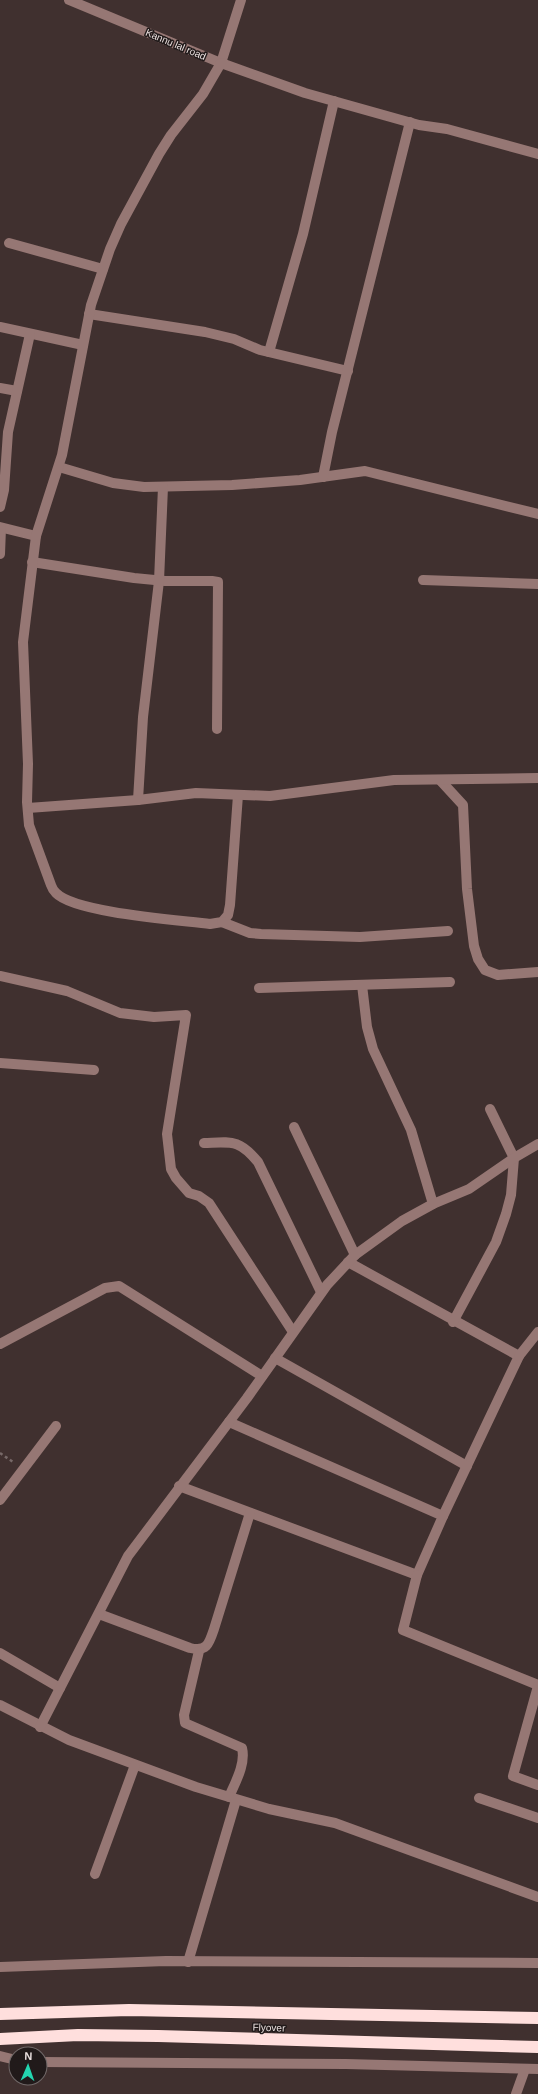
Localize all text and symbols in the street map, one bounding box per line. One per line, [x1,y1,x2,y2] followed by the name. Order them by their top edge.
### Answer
[144,27,208,62] street label: Kannu lal road
[252,2021,286,2034] street label: Flyover
[8,2046,48,2086] north arrow
[24,2050,33,2062] text: N

